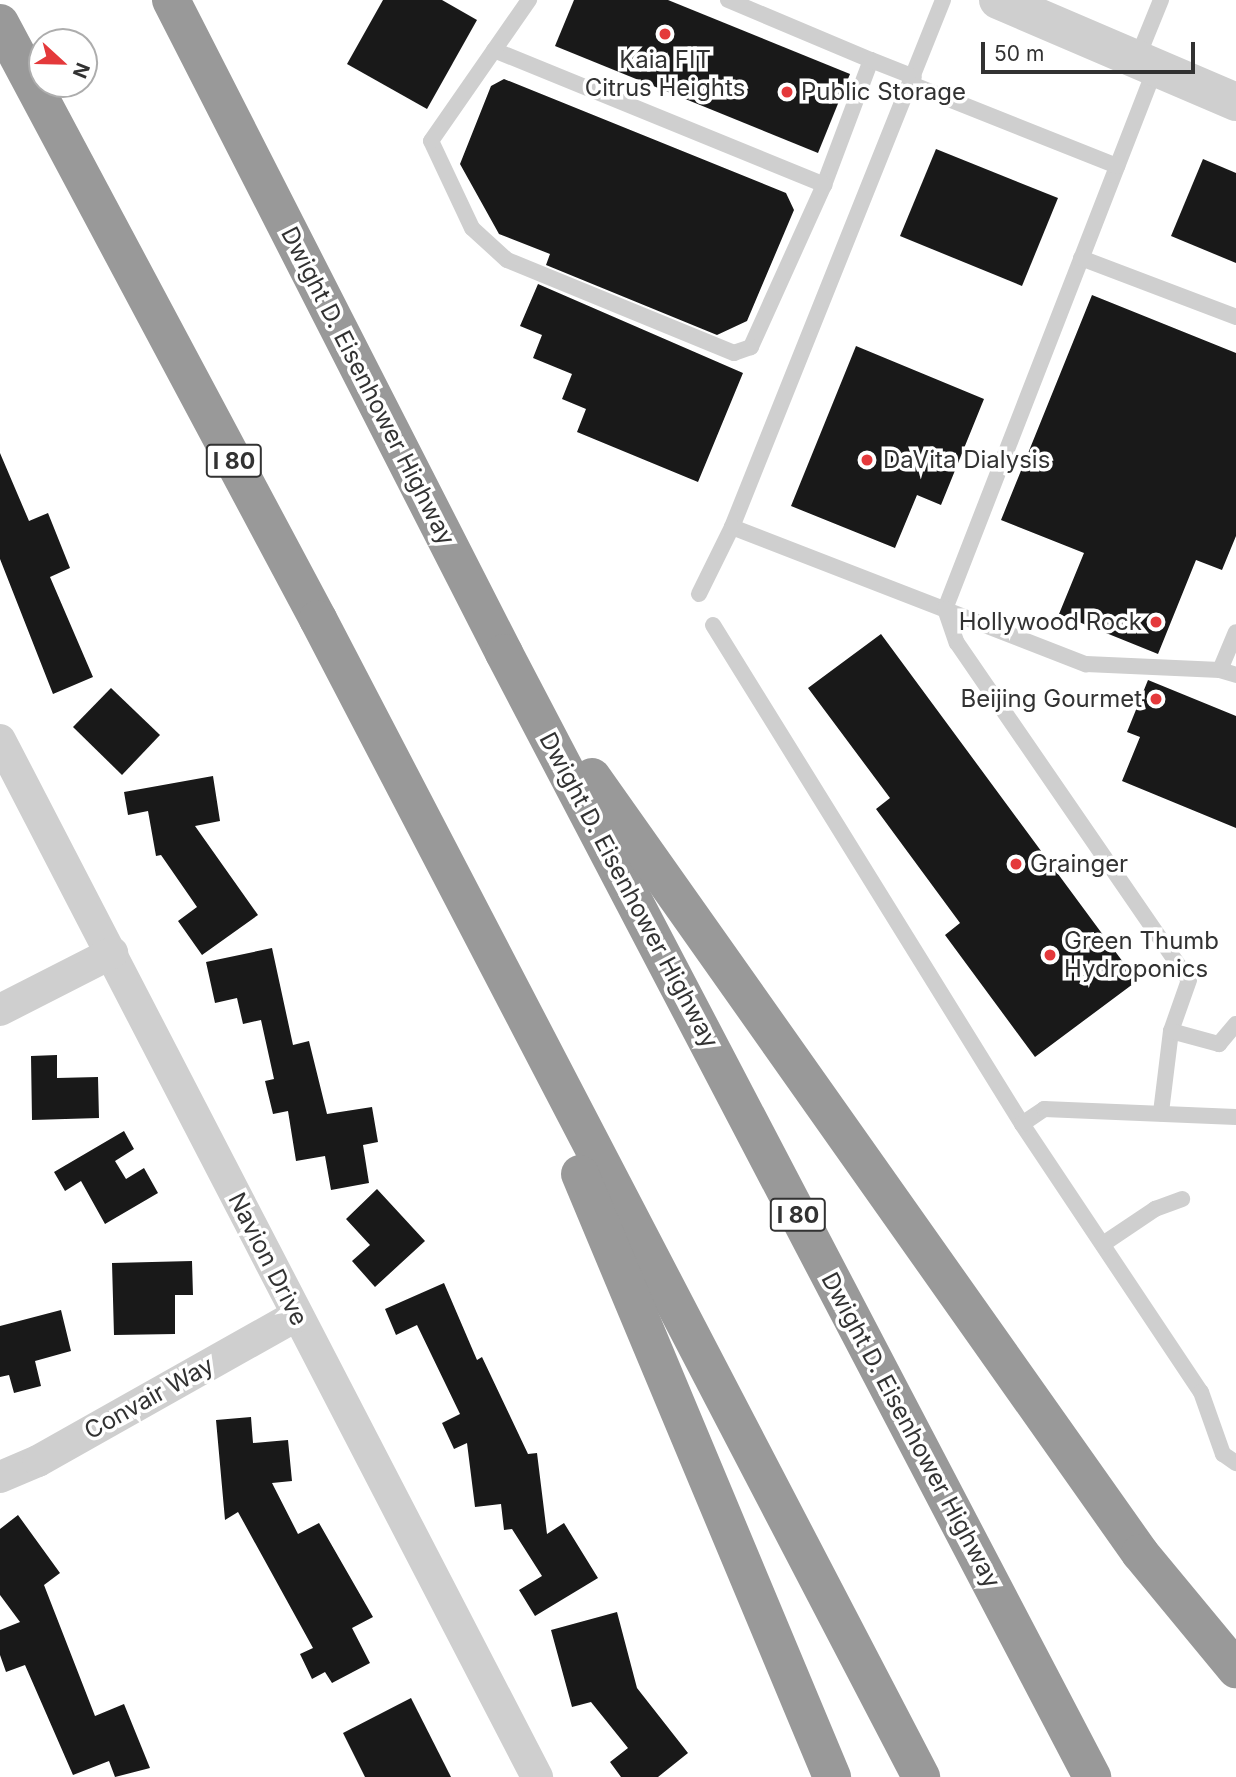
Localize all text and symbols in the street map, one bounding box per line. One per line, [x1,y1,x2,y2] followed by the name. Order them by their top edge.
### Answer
[657,26,673,42] marker: Kaia FIT Citrus Heights
[28,28,98,98] north arrow
[984,28,1198,72] scale bar
[994,41,1044,66] text: 50 m
[585,46,745,102] place label: Kaia FIT Citrus Heights
[68,59,94,81] text: N
[801,78,966,106] place label: Public Storage
[779,84,795,100] marker: Public Storage
[275,222,461,550] street label: Dwight D. Eisenhower Highway
[204,442,264,481] road number: I 80
[883,446,1050,474] place label: DaVita Dialysis
[857,450,877,470] marker: DaVita Dialysis
[959,608,1142,636] place label: Hollywood Rock
[1148,614,1164,630] marker: Hollywood Rock
[960,685,1142,713] place label: Beijing Gourmet
[1148,691,1164,707] marker: Beijing Gourmet
[533,727,725,1053] street label: Dwight D. Eisenhower Highway
[1030,850,1128,878] place label: Grainger
[1008,856,1024,872] marker: Grainger
[1064,927,1219,983] place label: Green Thumb Hydroponics
[1042,947,1058,963] marker: Green Thumb Hydroponics
[222,1188,314,1330] street label: Navion Drive
[768,1196,828,1234] road number: I 80
[815,1267,1007,1593] street label: Dwight D. Eisenhower Highway
[79,1351,219,1445] street label: Convair Way

